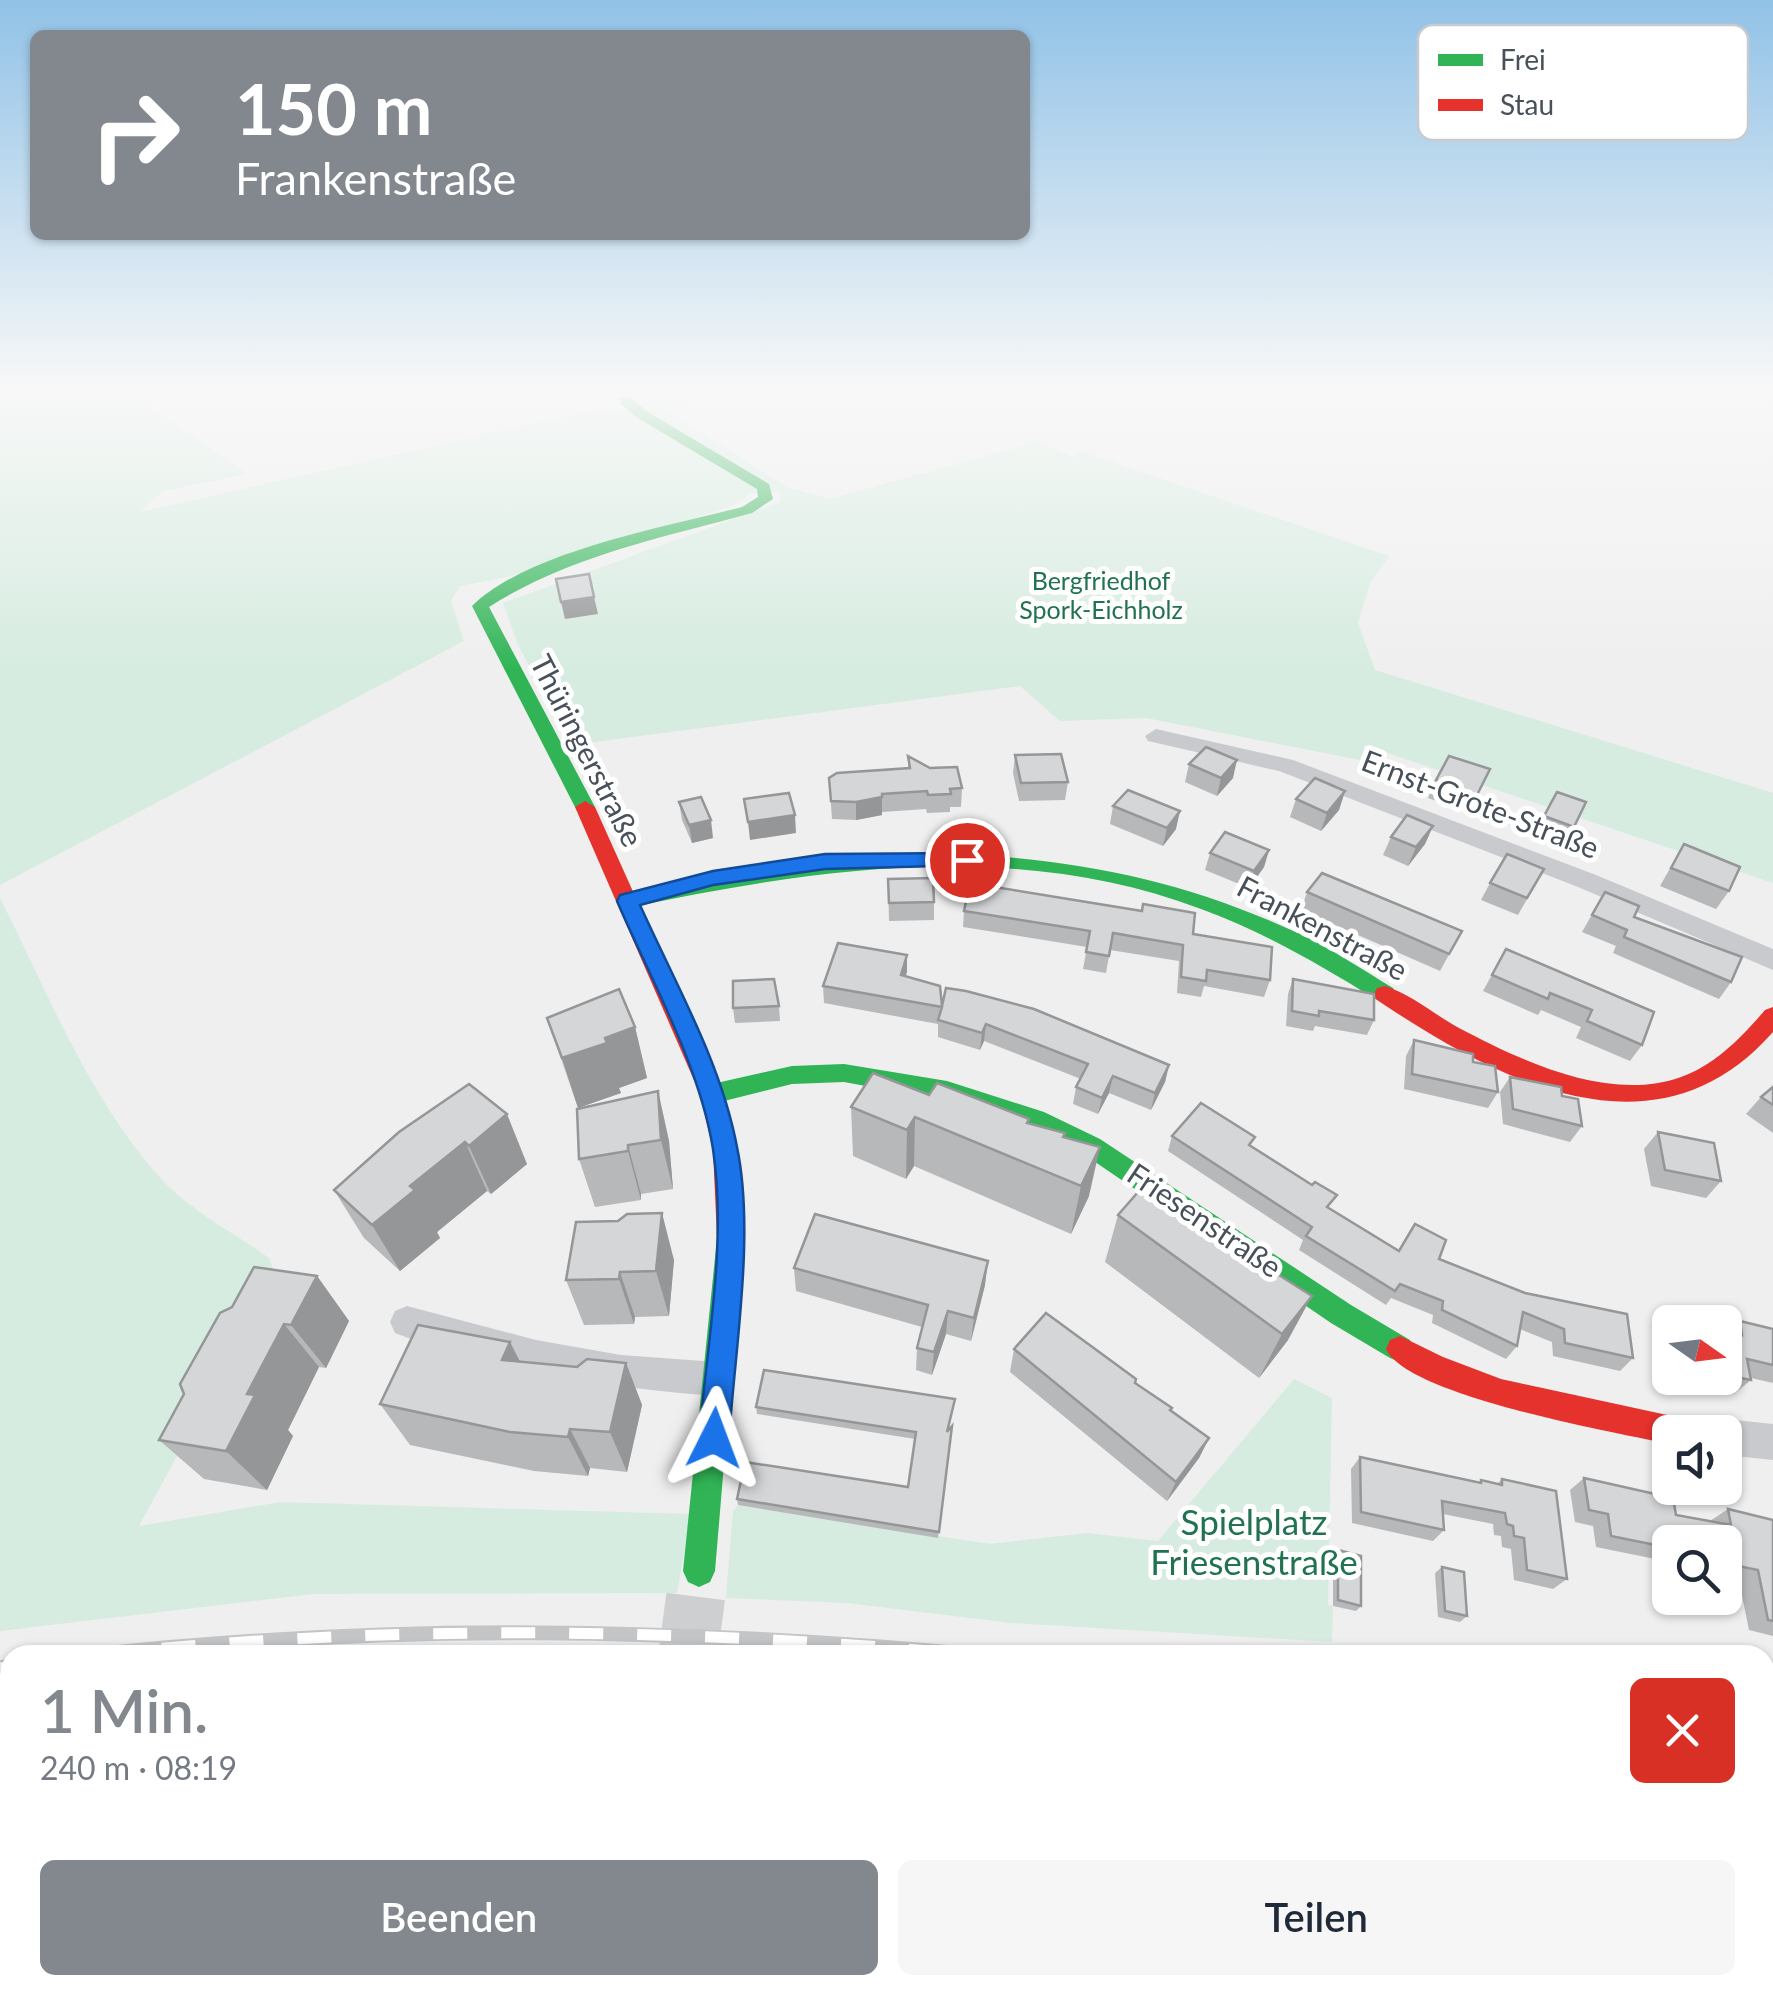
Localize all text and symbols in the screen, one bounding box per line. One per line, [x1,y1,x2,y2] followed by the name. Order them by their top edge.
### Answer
[1418,25,1748,140] legend
[1500,42,1546,76] text: Frei
[235,66,432,150] text: 150 m
[70,70,200,200] icon: right
[1500,87,1554,121] text: Stau
[235,151,516,205] text: Frankenstraße
[1019,565,1183,624] park label: Bergfriedhof Spork-Eichholz
[524,648,652,852] street label: Thüringerstraße
[1357,741,1604,865] street label: Ernst-Grote-Straße
[925,818,1010,903] pin
[940,833,995,888] icon: arrive
[1232,867,1414,987] street label: Frankenstraße
[1121,1155,1289,1284] street label: Friesenstraße
[1652,1305,1742,1395] north arrow
[1652,1305,1742,1615] map controls
[662,1386,766,1490] position arrow
[1652,1415,1742,1505] button: sound
[1150,1500,1358,1582] park label: Spielplatz Friesenstraße
[1652,1525,1742,1615] button: search
[40,1674,208,1746] text: 1 Min.
[1630,1678,1735,1783] button: close
[40,1748,237,1787] text: 240 m · 08:19
[40,1860,878,1975] button: Beenden
[898,1860,1735,1975] button: Teilen

